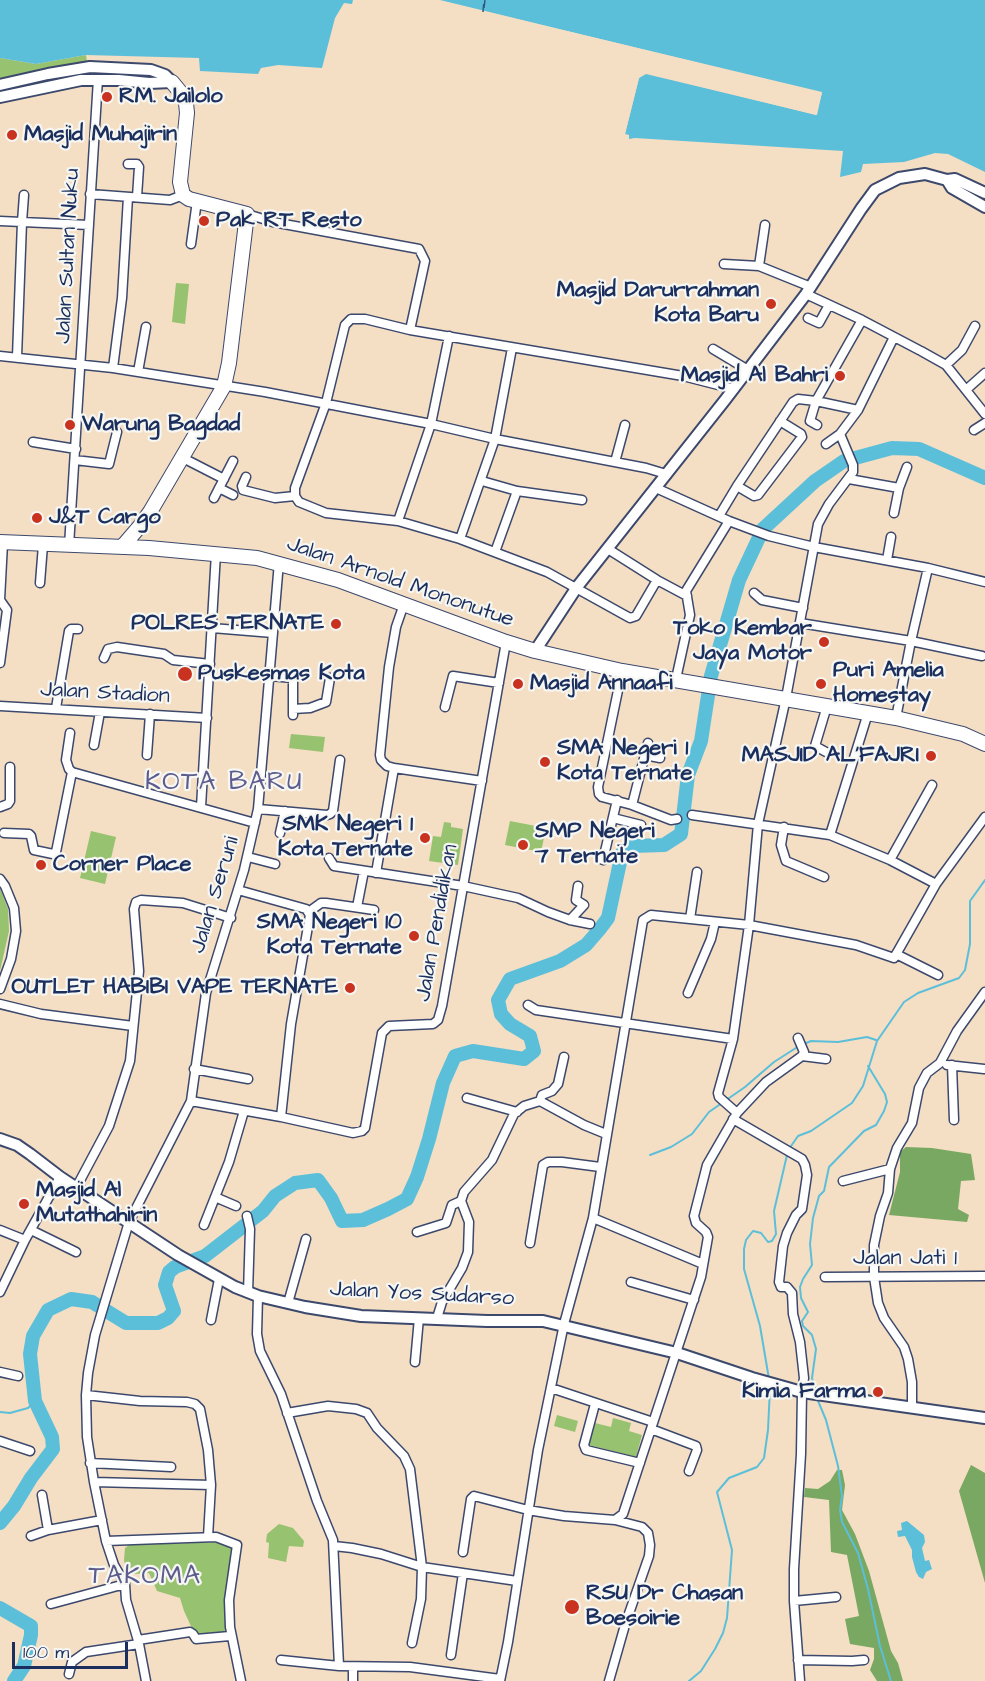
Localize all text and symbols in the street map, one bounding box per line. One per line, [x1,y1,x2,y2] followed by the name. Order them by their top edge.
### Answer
[119,84,223,110] place label: RM. Jailolo
[100,90,114,104] marker: RM. Jailolo
[24,122,177,148] place label: Masjid Muhajirin
[5,128,19,142] marker: Masjid Muhajirin
[51,168,87,344] street label: Jalan Sultan Nuku
[216,208,362,234] place label: Pak RT Resto
[197,214,211,228] marker: Pak RT Resto
[557,278,759,330] place label: Masjid Darurrahman Kota Baru
[764,297,778,311] marker: Masjid Darurrahman Kota Baru
[681,363,828,389] place label: Masjid Al Bahri
[833,369,847,383] marker: Masjid Al Bahri
[82,412,240,438] place label: Warung Bagdad
[63,418,77,432] marker: Warung Bagdad
[49,505,161,531] place label: J&T Cargo
[30,511,44,525] marker: J&T Cargo
[283,532,517,634] street label: Jalan Arnold Mononutue
[131,611,324,637] place label: POLRES TERNATE
[673,616,812,668] place label: Toko Kembar Jaya Motor
[329,617,343,631] marker: POLRES TERNATE
[817,635,831,649] marker: Toko Kembar Jaya Motor
[833,658,944,710] place label: Puri Amelia Homestay
[198,661,365,687] place label: Puskesmas Kota
[176,665,194,683] marker: Puskesmas Kota
[530,671,673,697] place label: Masjid Annaafi
[40,677,170,711] street label: Jalan Stadion
[511,677,525,691] marker: Masjid Annaafi
[814,677,828,691] marker: Puri Amelia Homestay
[557,736,692,788] place label: SMA Negeri 1 Kota Ternate
[742,743,919,769] place label: MASJID AL'FAJRI
[924,749,938,763] marker: MASJID AL'FAJRI
[538,755,552,769] marker: SMA Negeri 1 Kota Ternate
[145,768,303,800] district label: KOTA BARU
[278,812,413,864] place label: SMK Negeri 1 Kota Ternate
[535,819,655,870] place label: SMP Negeri 7 Ternate
[418,831,432,845] marker: SMK Negeri 1 Kota Ternate
[186,833,246,957] street label: Jalan Seruni
[516,838,530,852] marker: SMP Negeri 7 Ternate
[411,842,465,1004] street label: Jalan Pendidikan
[53,852,191,878] place label: Corner Place
[34,858,48,872] marker: Corner Place
[257,910,402,962] place label: SMA Negeri 10 Kota Ternate
[407,929,421,943] marker: SMA Negeri 10 Kota Ternate
[12,975,338,1001] place label: OUTLET HABIBI VAPE TERNATE
[343,981,357,995] marker: OUTLET HABIBI VAPE TERNATE
[36,1178,157,1230] place label: Masjid Al Mutathahirin
[17,1197,31,1211] marker: Masjid Al Mutathahirin
[853,1246,957,1272] street label: Jalan Jati 1
[329,1277,515,1313] street label: Jalan Yos Sudarso
[742,1379,866,1405] place label: Kimia Farma
[871,1385,885,1399] marker: Kimia Farma
[88,1562,202,1594] district label: TAKOMA
[586,1581,743,1633] place label: RSU Dr Chasan Boesoirie
[563,1598,581,1616] marker: RSU Dr Chasan Boesoirie
[15,1630,130,1668] scale bar
[23,1640,69,1665] text: 100 m

